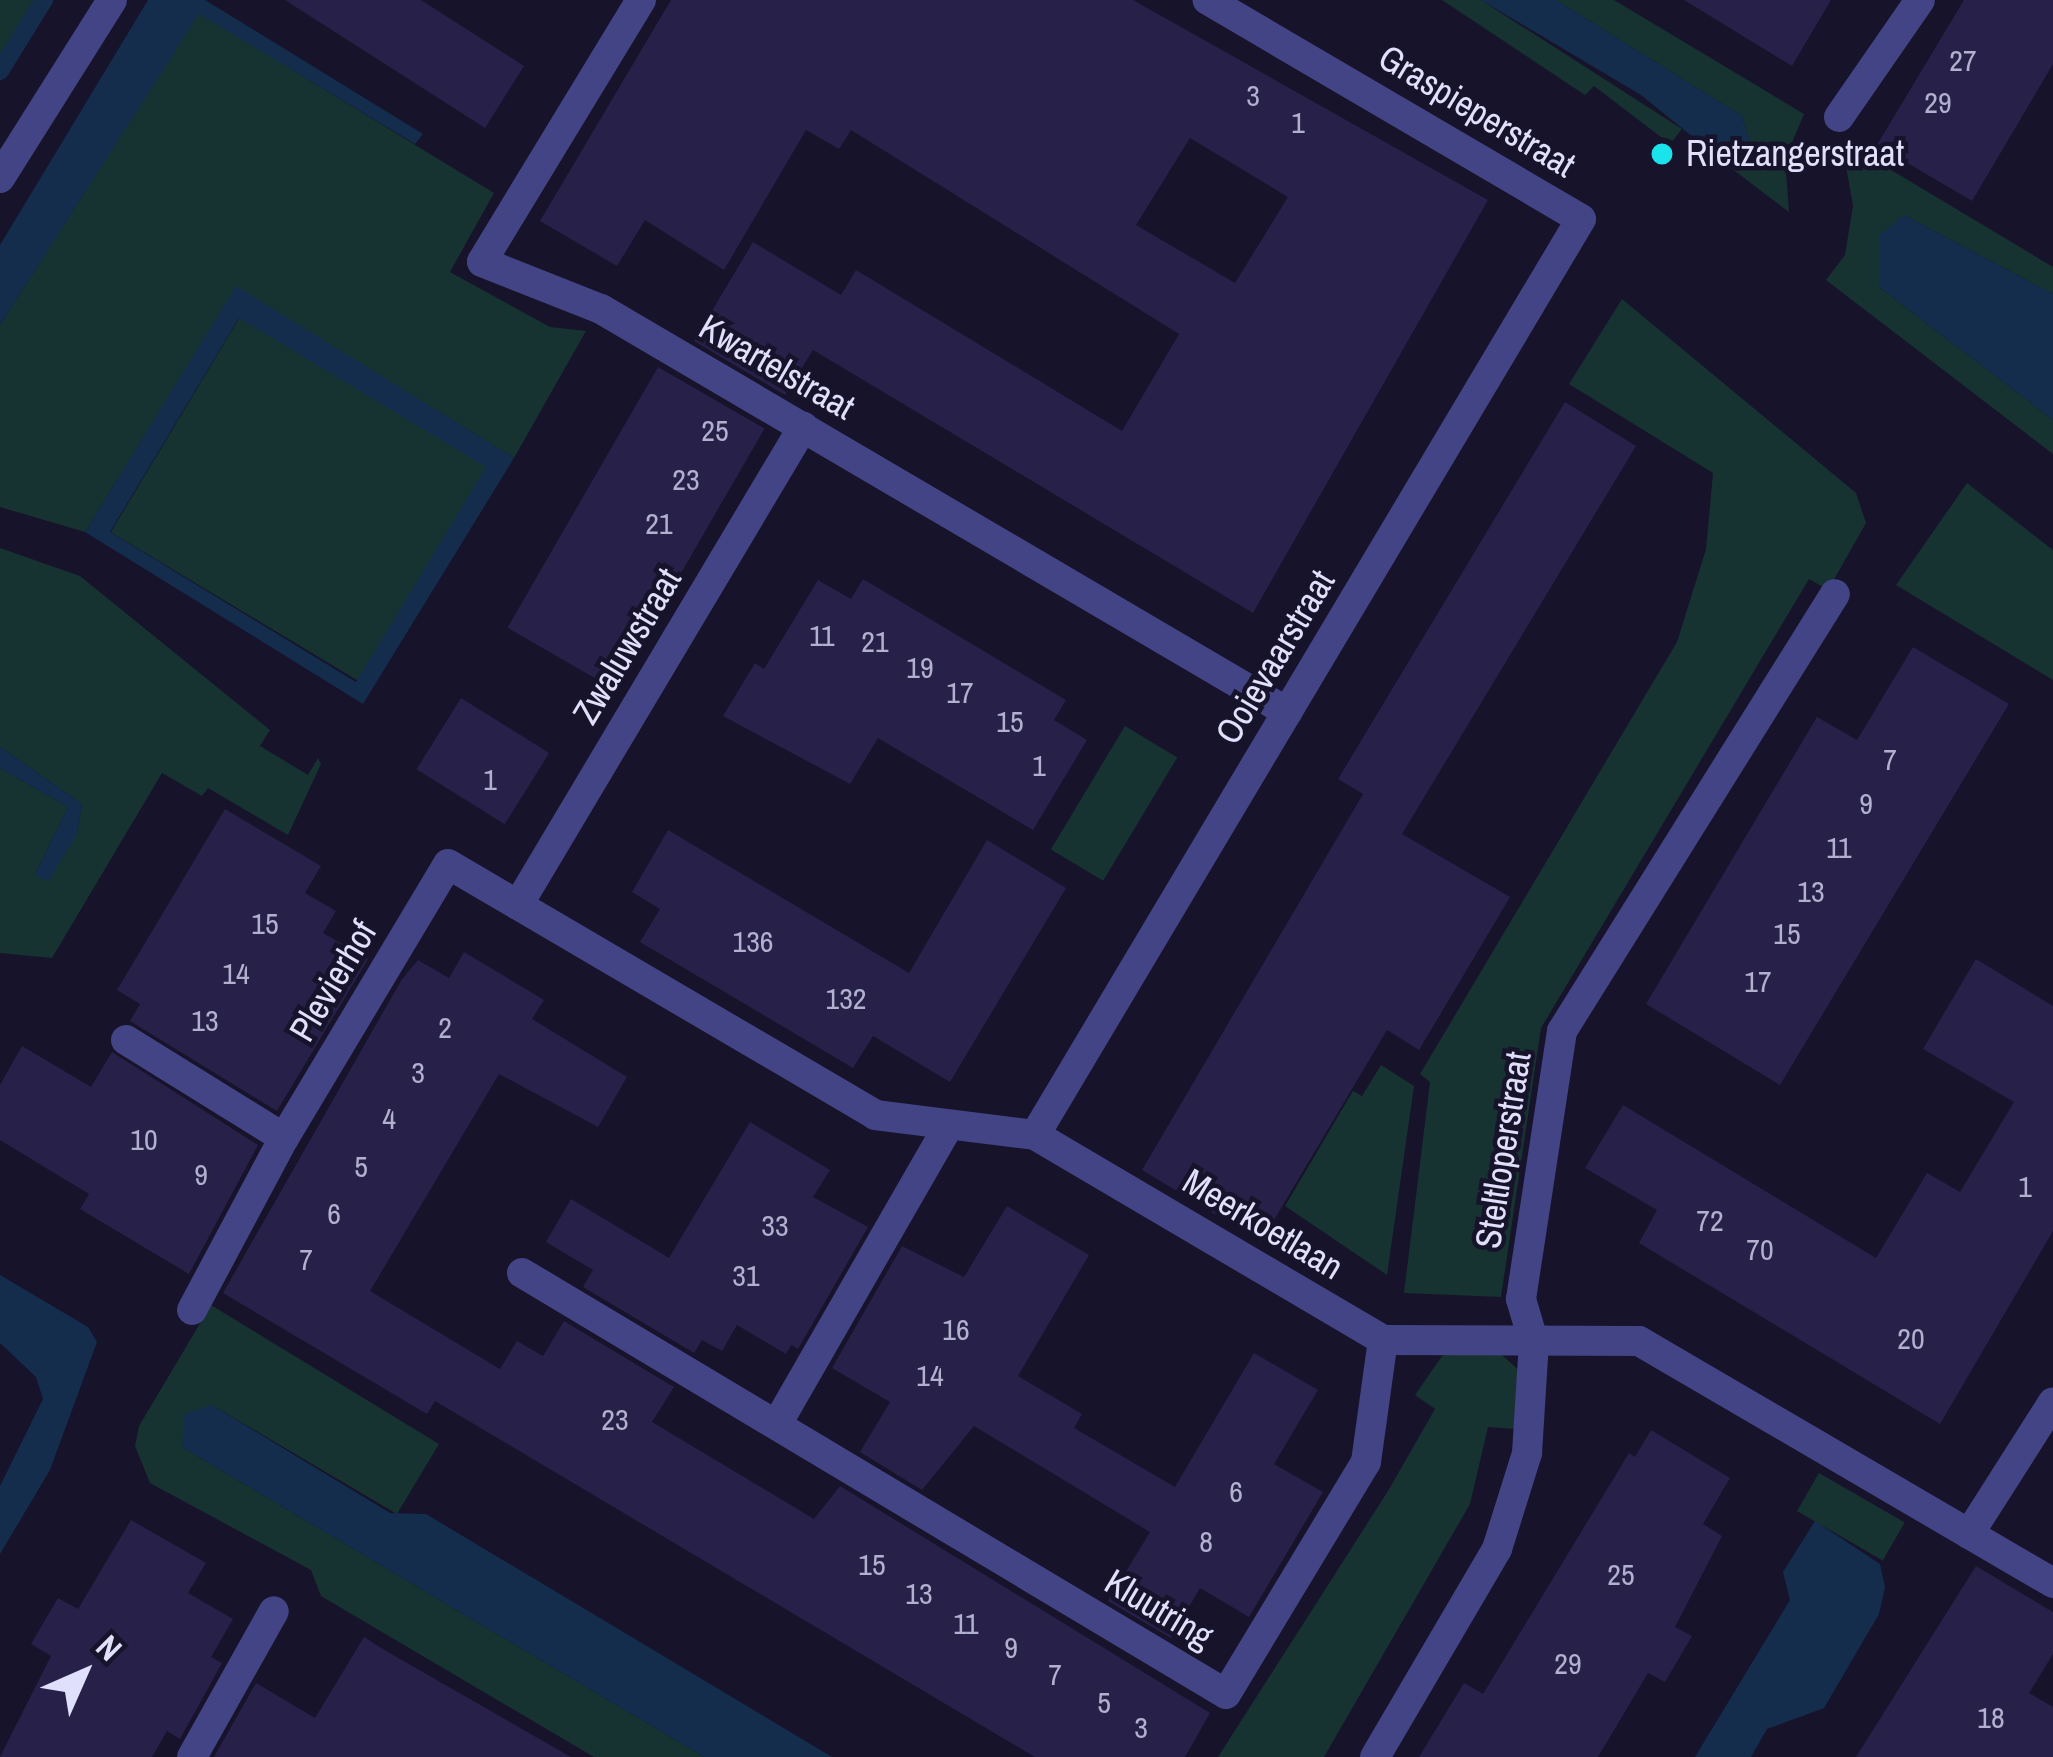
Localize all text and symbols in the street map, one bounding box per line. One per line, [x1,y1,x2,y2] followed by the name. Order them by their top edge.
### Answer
[1371,35,1583,187] street label: Graspieperstraat
[1949,42,1977,78] house number: 27
[1246,77,1260,113] house number: 3
[1924,84,1952,120] house number: 29
[1291,104,1305,140] house number: 1
[1686,132,1904,176] place label: Rietzangerstraat
[1649,141,1675,167] marker: Rietzangerstraat
[692,305,862,429] street label: Kwartelstraat
[701,412,729,448] house number: 25
[672,461,700,497] house number: 23
[645,505,673,541] house number: 21
[564,560,690,732] street label: Zwaluwstraat
[1206,562,1344,752] street label: Ooievaarstraat
[809,617,835,653] house number: 11
[861,623,889,659] house number: 21
[906,649,934,685] house number: 19
[946,674,974,710] house number: 17
[996,703,1024,739] house number: 15
[1883,741,1897,777] house number: 7
[1032,747,1046,783] house number: 1
[483,761,497,797] house number: 1
[1859,785,1873,821] house number: 9
[1826,829,1852,865] house number: 11
[1797,873,1825,909] house number: 13
[251,905,279,941] house number: 15
[280,913,386,1049] street label: Plevierhof
[1773,915,1801,951] house number: 15
[732,923,774,959] house number: 136
[222,955,250,991] house number: 14
[1744,963,1772,999] house number: 17
[825,980,867,1016] house number: 132
[191,1002,219,1038] house number: 13
[438,1009,452,1045] house number: 2
[1466,1049,1540,1251] street label: Steltloperstraat
[411,1054,425,1090] house number: 3
[382,1100,396,1136] house number: 4
[130,1121,158,1157] house number: 10
[354,1148,368,1184] house number: 5
[194,1156,208,1192] house number: 9
[1175,1159,1351,1289] street label: Meerkoetlaan
[2018,1168,2032,1204] house number: 1
[327,1195,341,1231] house number: 6
[1696,1202,1724,1238] house number: 72
[761,1207,789,1243] house number: 33
[1746,1231,1774,1267] house number: 70
[299,1241,313,1277] house number: 7
[732,1257,760,1293] house number: 31
[942,1311,970,1347] house number: 16
[1897,1320,1925,1356] house number: 20
[916,1357,944,1393] house number: 14
[601,1401,629,1437] house number: 23
[1229,1473,1243,1509] house number: 6
[1199,1523,1213,1559] house number: 8
[858,1546,886,1582] house number: 15
[1607,1556,1635,1592] house number: 25
[1097,1560,1221,1658] street label: Kluutring
[905,1575,933,1611] house number: 13
[953,1605,979,1641] house number: 11
[24,1613,144,1733] north arrow
[87,1625,132,1670] text: N
[1004,1629,1018,1665] house number: 9
[1554,1645,1582,1681] house number: 29
[1048,1656,1062,1692] house number: 7
[1097,1684,1111,1720] house number: 5
[1977,1699,2005,1735] house number: 18
[1134,1709,1148,1745] house number: 3

